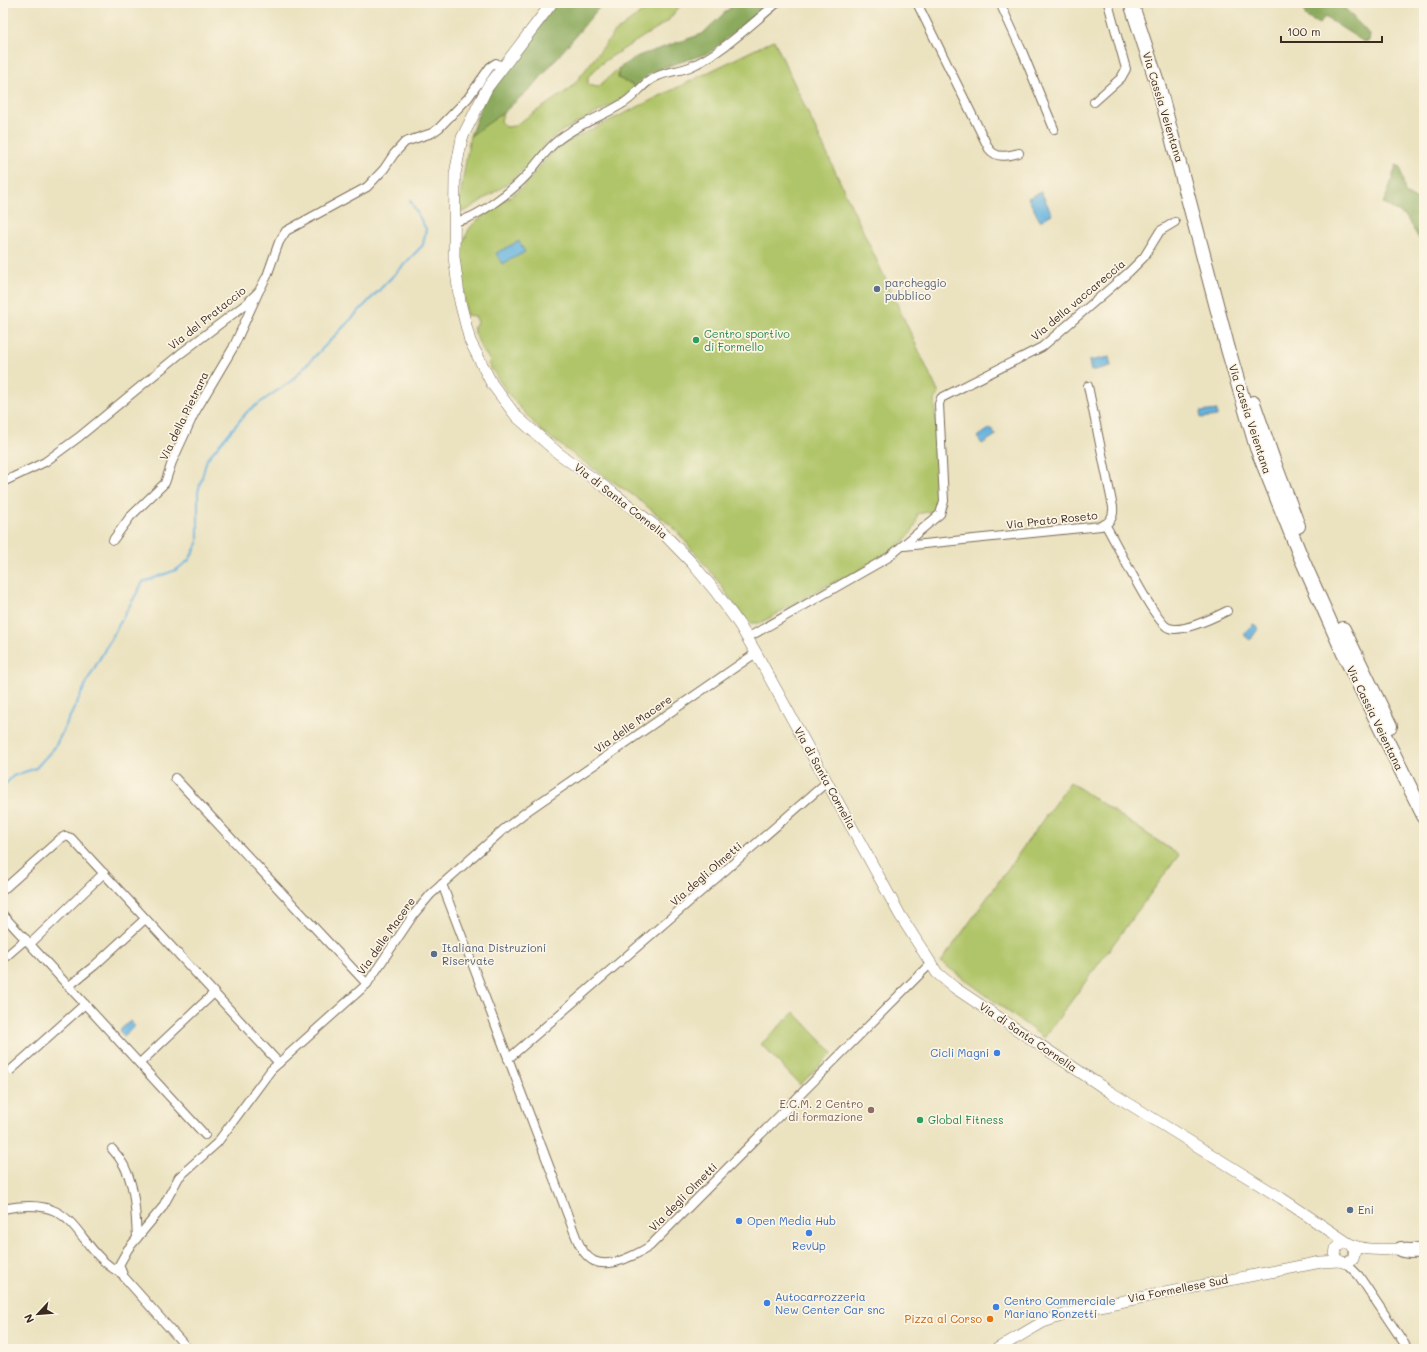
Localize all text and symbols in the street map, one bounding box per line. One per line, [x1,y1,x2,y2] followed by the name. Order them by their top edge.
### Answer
[1281,18,1382,44] scale bar
[1287,23,1321,39] text: 100 m
[1140,50,1187,164] street label: Via Cassia Veientana
[1027,256,1128,343] street label: Via della vaccareccia
[885,275,947,303] place label: parcheggio pubblico
[165,282,249,353] street label: Via del Prataccio
[872,284,882,294] marker: parcheggio pubblico
[704,326,790,354] place label: Centro sportivo di Formello
[691,335,701,345] marker: Centro sportivo di Formello
[1226,362,1275,476] street label: Via Cassia Veientana
[156,369,212,463] street label: Via della Pietrara
[571,459,671,542] street label: Via di Santa Cornelia
[1005,507,1099,532] street label: Via Prato Roseto
[1344,663,1407,773] street label: Via Cassia Veientana
[591,691,675,756] street label: Via delle Macere
[791,724,860,832] street label: Via di Santa Cornelia
[667,838,745,909] street label: Via degli Olmetti
[353,894,418,978] street label: Via delle Macere
[442,940,546,968] place label: Italiana Distruzioni Riservate
[429,949,439,959] marker: Italiana Distruzioni Riservate
[976,998,1080,1075] street label: Via di Santa Cornelia
[930,1045,989,1060] place label: Cicli Magni
[992,1048,1002,1058] marker: Cicli Magni
[779,1096,863,1124] place label: E.C.M. 2 Centro di formazione
[866,1105,876,1115] marker: E.C.M. 2 Centro di formazione
[928,1112,1004,1127] place label: Global Fitness
[915,1115,925,1125] marker: Global Fitness
[645,1159,720,1234] street label: Via degli Olmetti
[1358,1202,1374,1217] place label: Eni
[1345,1205,1355,1215] marker: Eni
[747,1213,836,1228] place label: Open Media Hub
[734,1216,744,1226] marker: Open Media Hub
[804,1228,814,1238] marker: RevUp
[792,1238,826,1253] place label: RevUp
[1127,1271,1229,1306] street label: Via Formellese Sud
[775,1289,885,1317] place label: Autocarrozzeria New Center Car snc
[1004,1293,1116,1321] place label: Centro Commerciale Mariano Ronzetti
[18,1294,58,1334] north arrow
[762,1298,772,1308] marker: Autocarrozzeria New Center Car snc
[991,1302,1001,1312] marker: Centro Commerciale Mariano Ronzetti
[904,1311,982,1326] place label: Pizza al Corso
[20,1312,37,1326] text: N
[985,1314,995,1324] marker: Pizza al Corso

